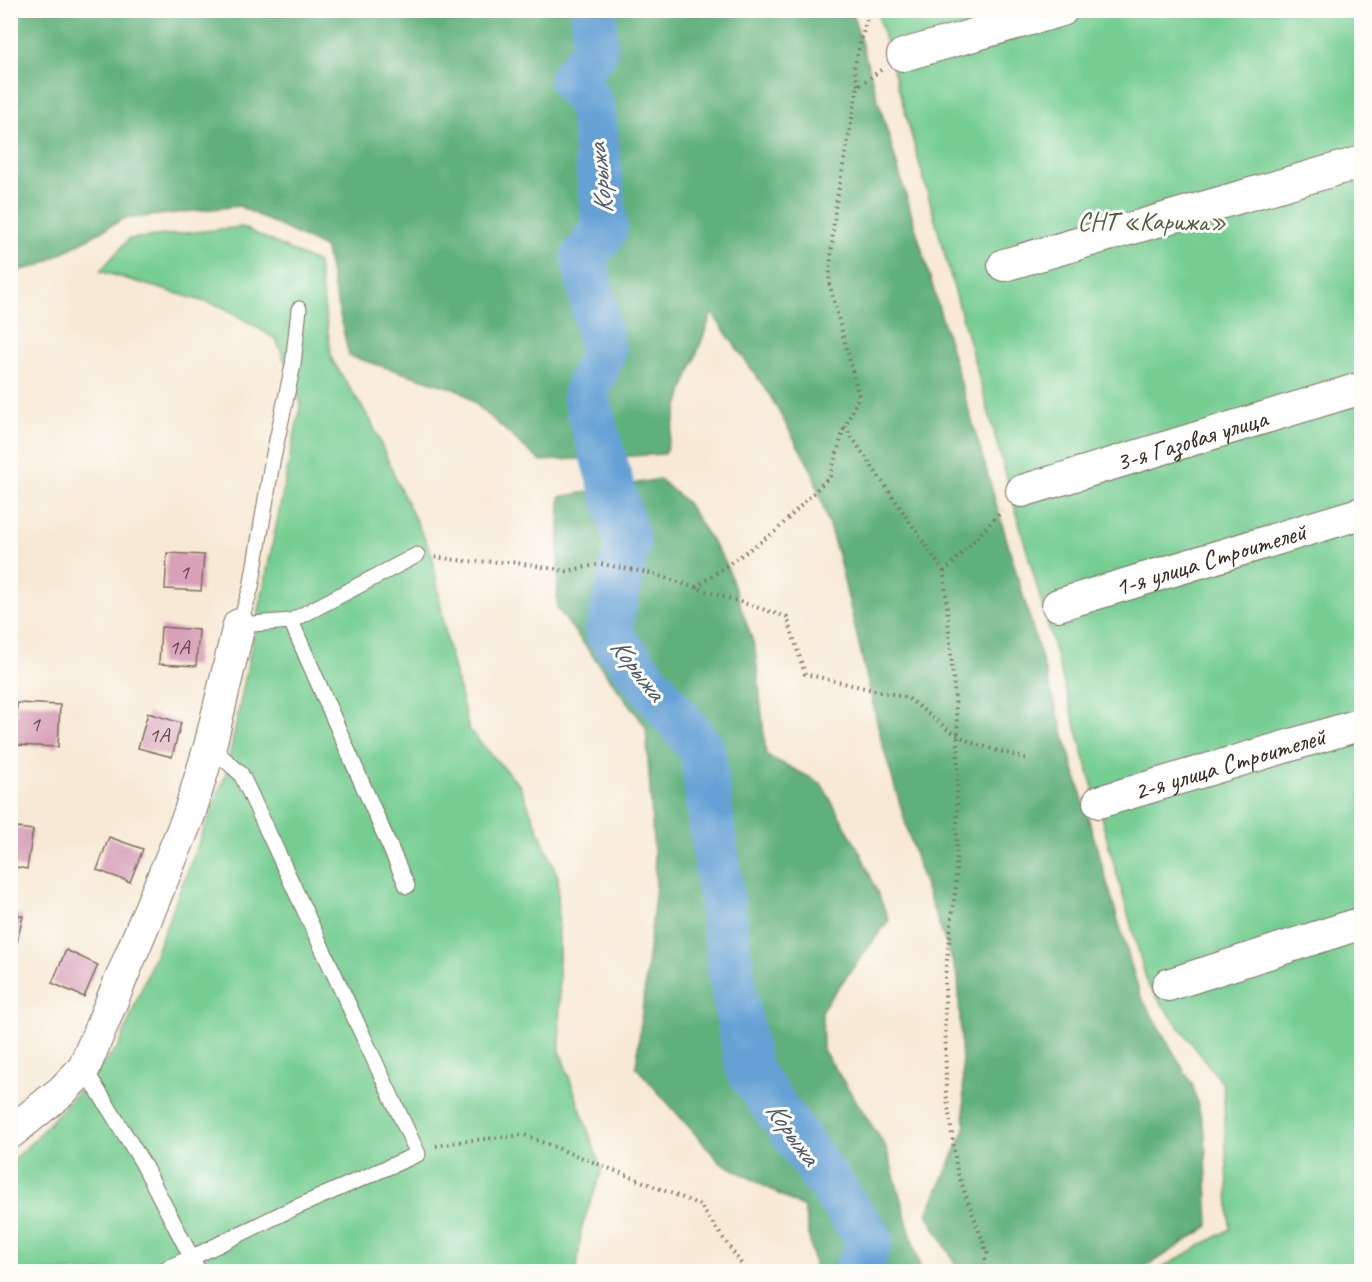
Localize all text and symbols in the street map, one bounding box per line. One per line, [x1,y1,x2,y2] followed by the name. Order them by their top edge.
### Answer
[579,140,621,216] water label: Корыжа
[1078,205,1226,238] park label: СНТ «Карижа»
[1112,401,1272,478] street label: 3-я Газовая улица
[1111,514,1312,603] street label: 1-я улица Строителей
[179,558,190,586] house number: 1
[603,631,674,709] water label: Корыжа
[169,633,190,661] house number: 1А
[30,710,41,738] house number: 1
[1130,719,1331,807] street label: 2-я улица Строителей
[149,721,170,749] house number: 1А
[759,1094,829,1173] water label: Корыжа

